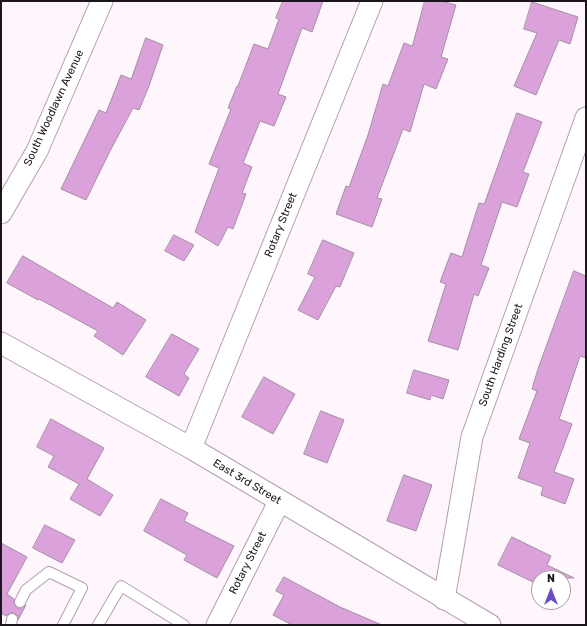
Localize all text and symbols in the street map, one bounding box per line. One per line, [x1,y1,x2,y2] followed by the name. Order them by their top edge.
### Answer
[21,48,87,168] street label: South Woodlawn Avenue
[262,191,300,259] street label: Rotary Street
[476,302,526,408] street label: South Harding Street
[211,457,283,507] street label: East 3rd Street
[227,529,269,597] street label: Rotary Street
[531,570,571,610] north arrow
[547,572,555,585] text: N

